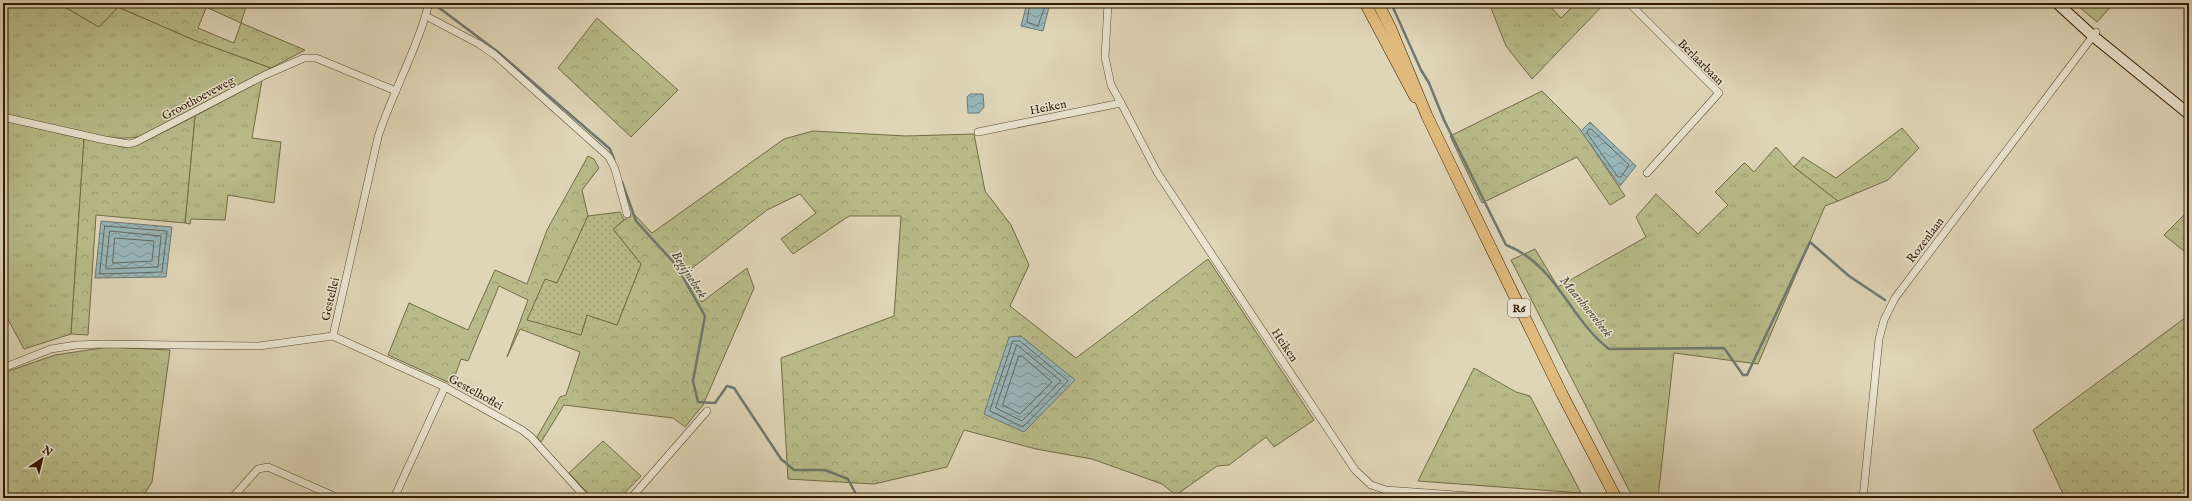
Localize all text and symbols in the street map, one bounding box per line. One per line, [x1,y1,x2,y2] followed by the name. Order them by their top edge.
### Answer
[1674,36,1727,89] street label: Berlaarbaan
[159,73,237,124] street label: Groothoeveweg
[1028,96,1068,118] street label: Heiken
[1903,214,1948,266] street label: Rozenlaan
[666,248,711,303] water label: Begijnebeek
[1556,273,1616,342] water label: Maanhoevebeek
[318,276,343,322] street label: Gestellei
[1508,299,1530,317] road number: R6
[1268,326,1302,365] street label: Heiken
[446,371,506,414] street label: Gestelhoflei
[22,439,62,479] north arrow
[38,443,55,460] text: N

